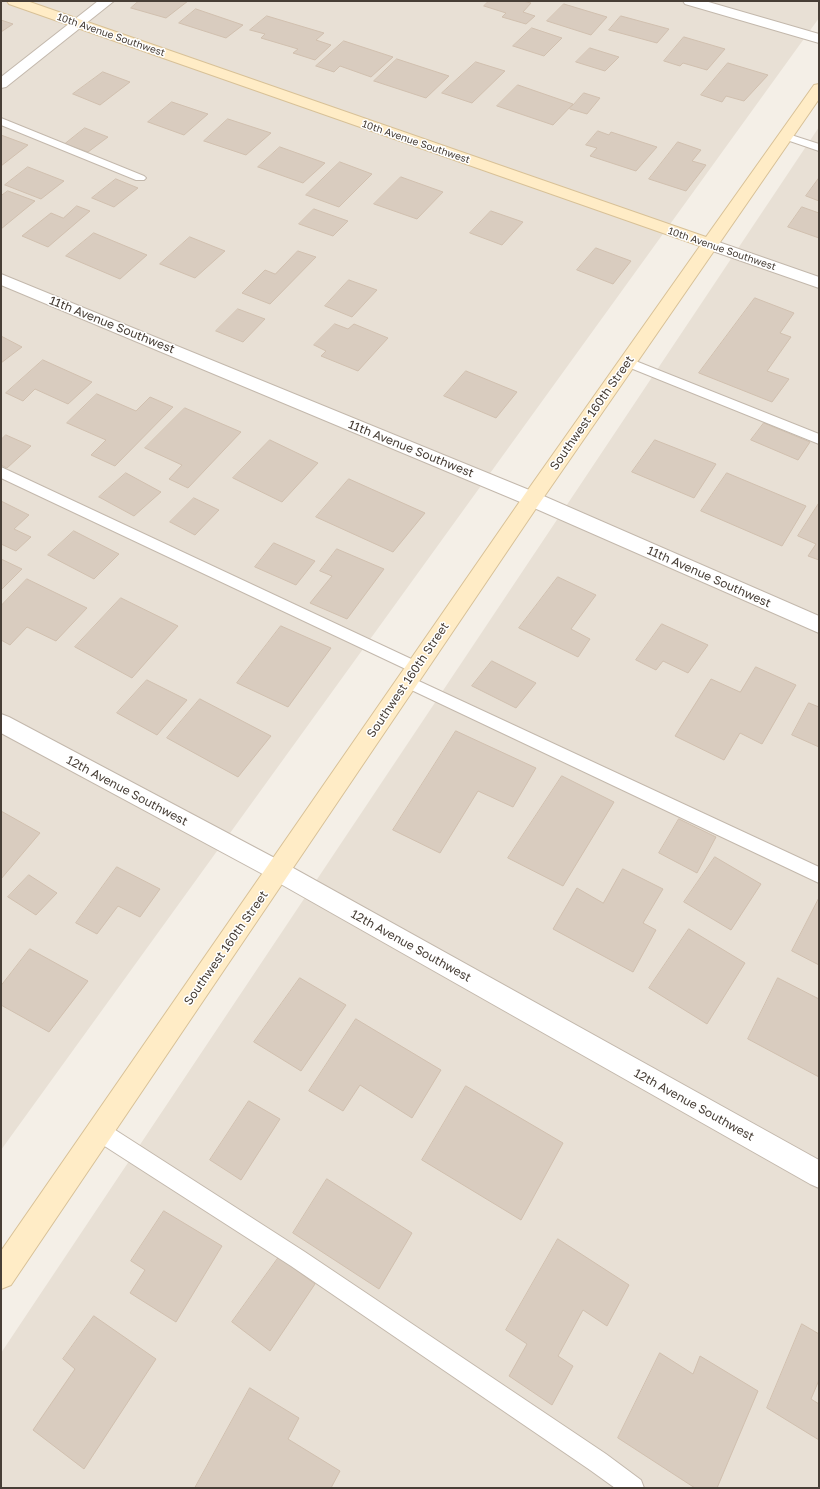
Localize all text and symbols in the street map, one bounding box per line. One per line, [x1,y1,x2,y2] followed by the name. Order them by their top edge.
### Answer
[56,11,166,59] street label: 10th Avenue Southwest
[361,118,471,166] street label: 10th Avenue Southwest
[667,225,777,273] street label: 10th Avenue Southwest
[47,293,177,357] street label: 11th Avenue Southwest
[547,353,637,473] street label: Southwest 160th Street
[346,417,476,481] street label: 11th Avenue Southwest
[645,543,773,611] street label: 11th Avenue Southwest
[364,620,452,740] street label: Southwest 160th Street
[64,753,190,829] street label: 12th Avenue Southwest
[181,888,271,1008] street label: Southwest 160th Street
[348,907,474,985] street label: 12th Avenue Southwest
[631,1066,757,1144] street label: 12th Avenue Southwest

